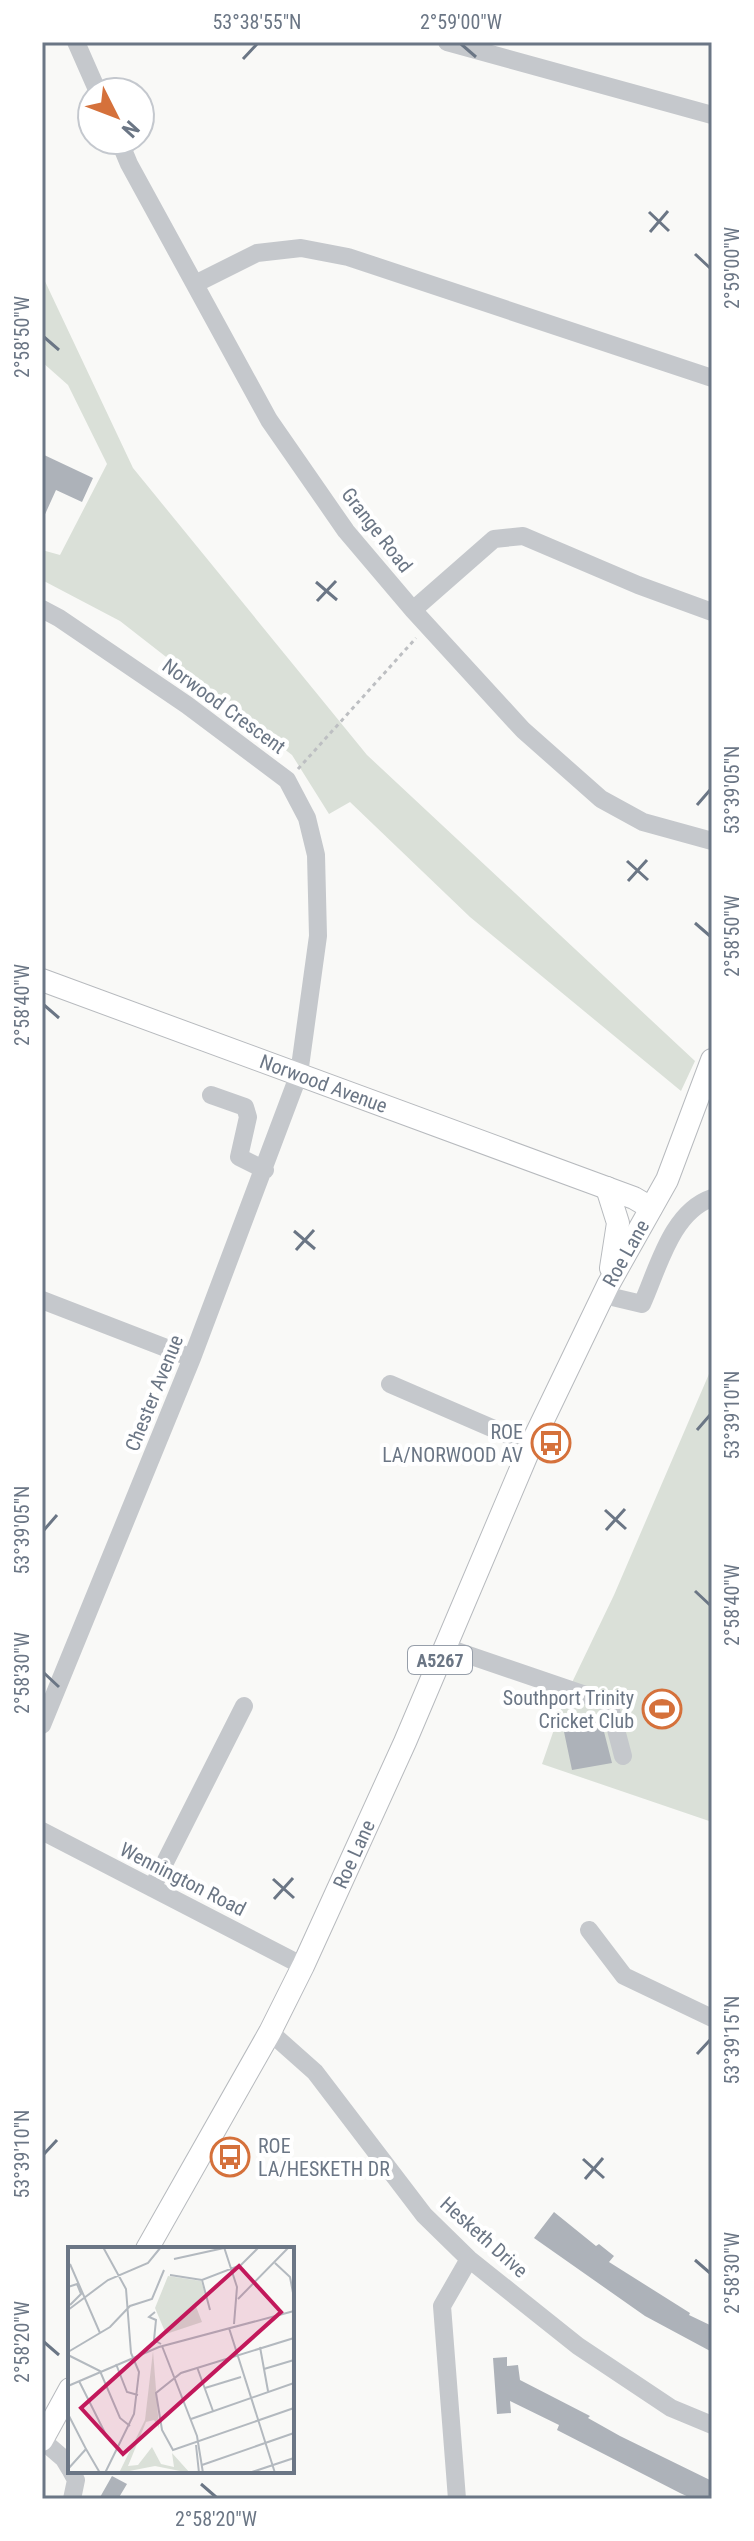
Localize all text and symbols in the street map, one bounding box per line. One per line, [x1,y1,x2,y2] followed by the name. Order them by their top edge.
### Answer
[212,10,302,34] text: 53°38'55"N
[420,10,502,34] text: 2°59'00"W
[76,76,156,156] north arrow
[117,116,144,142] text: N
[720,227,744,309] text: 2°59'00"W
[10,296,34,378] text: 2°58'50"W
[337,483,417,577] street label: Grange Road
[158,653,290,759] street label: Norwood Crescent
[720,745,744,835] text: 53°39'05"N
[720,895,744,977] text: 2°58'50"W
[10,964,34,1046] text: 2°58'40"W
[257,1049,391,1118] street label: Norwood Avenue
[598,1216,654,1291] street label: Roe Lane
[120,1331,188,1455] street label: Chester Avenue
[720,1370,744,1460] text: 53°39'10"N
[382,1420,523,1467] place label: ROE LA/NORWOOD AV
[530,1422,572,1464] bus stop icon: ROE LA/NORWOOD AV
[10,1485,34,1575] text: 53°39'05"N
[720,1564,744,1646] text: 2°58'40"W
[10,1632,34,1714] text: 2°58'30"W
[408,1646,472,1674] road number: A5267
[503,1686,634,1733] place label: Southport Trinity Cricket Club
[641,1688,683,1730] sports icon: Southport Trinity Cricket Club
[328,1816,380,1892] street label: Roe Lane
[116,1837,250,1921] street label: Wennington Road
[720,1995,744,2085] text: 53°39'15"N
[10,2109,34,2199] text: 53°39'10"N
[258,2134,390,2181] place label: ROE LA/HESKETH DR
[209,2136,251,2178] bus stop icon: ROE LA/HESKETH DR
[435,2192,533,2282] street label: Hesketh Drive
[720,2232,744,2314] text: 2°58'30"W
[68,2247,294,2473] inset map
[10,2301,34,2383] text: 2°58'20"W
[175,2507,257,2531] text: 2°58'20"W

